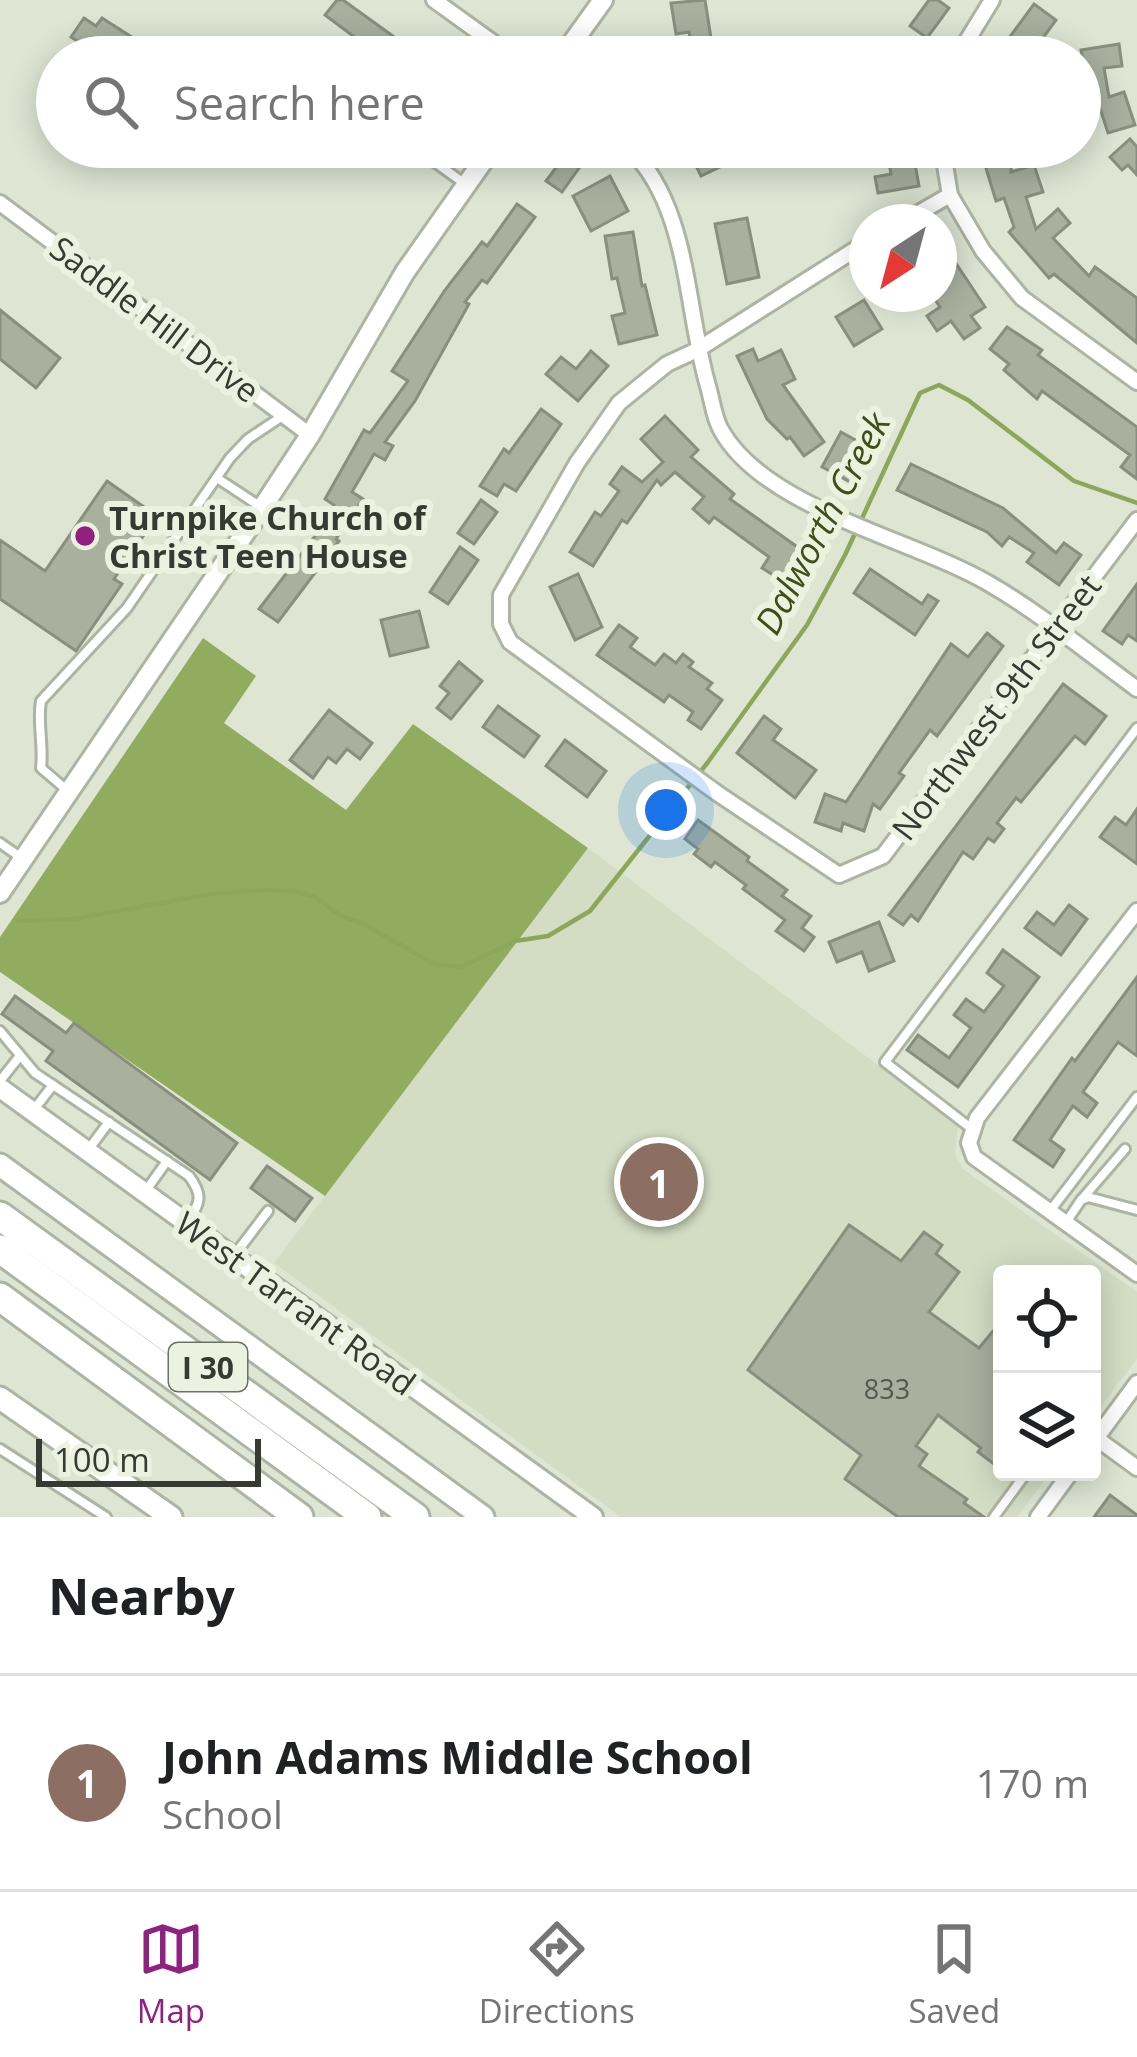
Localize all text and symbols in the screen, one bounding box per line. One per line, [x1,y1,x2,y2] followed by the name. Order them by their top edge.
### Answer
[36,36,1101,168] search box
[78,69,144,135] icon: search
[174,72,425,133] text: Search here
[849,204,957,312] north arrow
[41,226,269,412] street label: Saddle Hill Drive
[743,402,902,642] water label: Dalworth Creek
[109,495,428,578] place label: Turnpike Church of Christ Teen House
[72,523,98,549] marker: Turnpike Church of Christ Teen House
[881,565,1111,849] street label: Northwest 9th Street
[636,780,696,840] your location
[620,1137,698,1227] pin: 1
[167,1201,425,1405] street label: West Tarrant Road
[993,1265,1101,1481] map controls
[993,1265,1101,1373] button: locate
[169,1343,247,1391] road number: I 30
[864,1370,910,1407] house number: 833
[993,1373,1101,1481] button: layers
[36,1433,261,1486] scale bar
[54,1437,150,1482] text: 100 m
[48,1560,235,1630] text: Nearby
[162,1726,753,1787] text: John Adams Middle School
[76,1756,98,1809] text: 1
[976,1756,1089,1809] text: 170 m
[162,1787,283,1840] text: School
[137,1916,205,2033] tab: Map
[479,1916,635,2033] tab: Directions
[908,1916,1000,2033] tab: Saved

